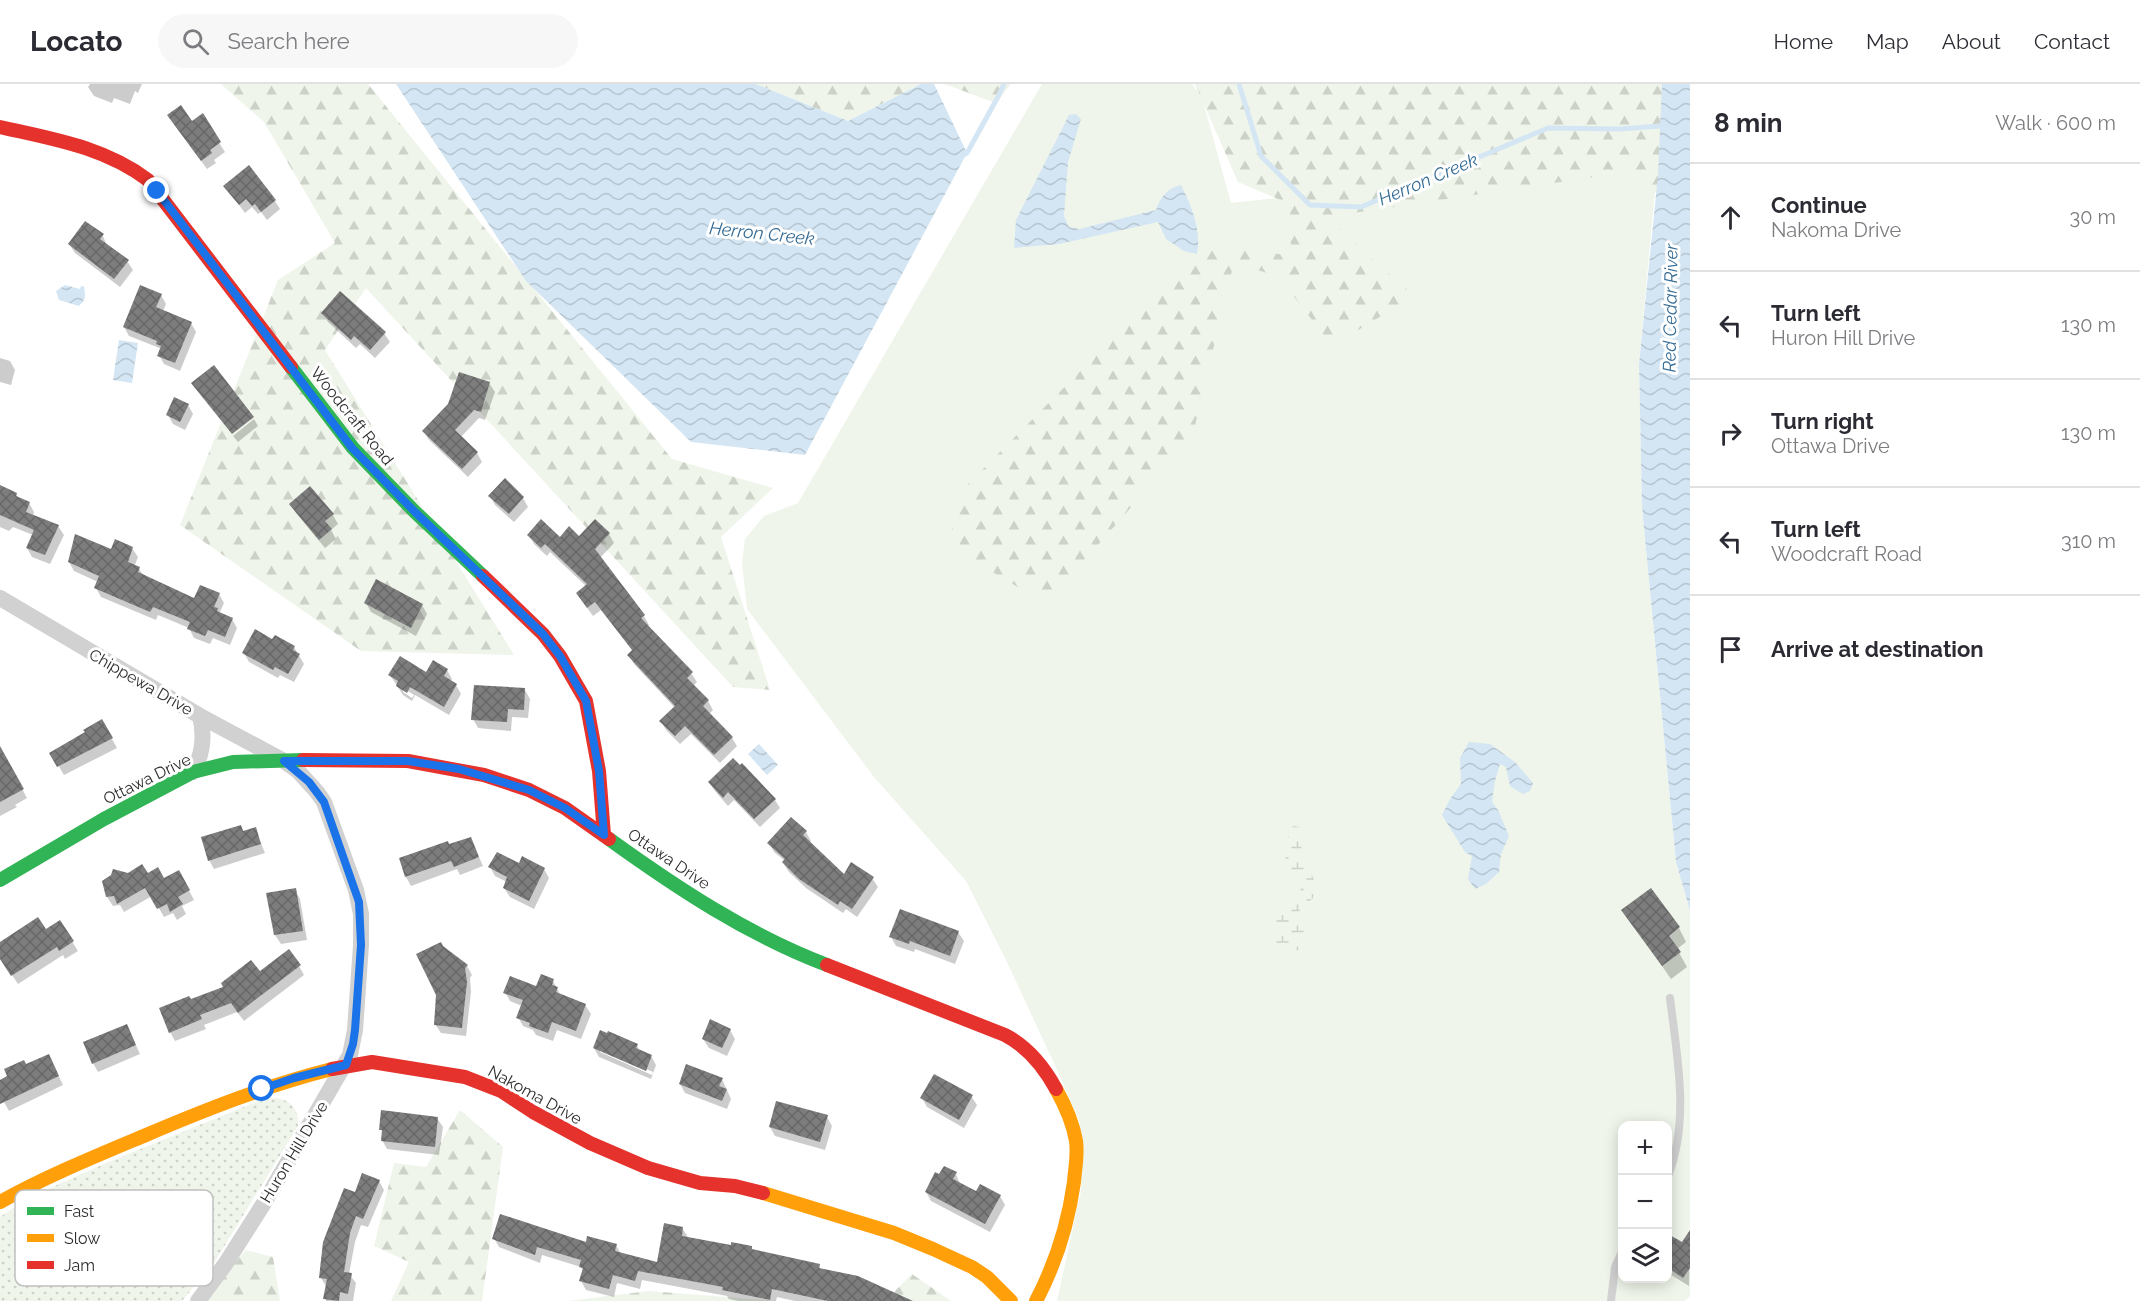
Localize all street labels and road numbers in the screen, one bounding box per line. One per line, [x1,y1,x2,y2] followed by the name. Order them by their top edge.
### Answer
[307,363,397,469] street label: Woodcraft Road
[86,645,196,719] street label: Chippewa Drive
[100,750,194,808] street label: Ottawa Drive
[624,825,714,893] street label: Ottawa Drive
[485,1061,585,1129] street label: Nakoma Drive
[256,1098,332,1206] street label: Huron Hill Drive

